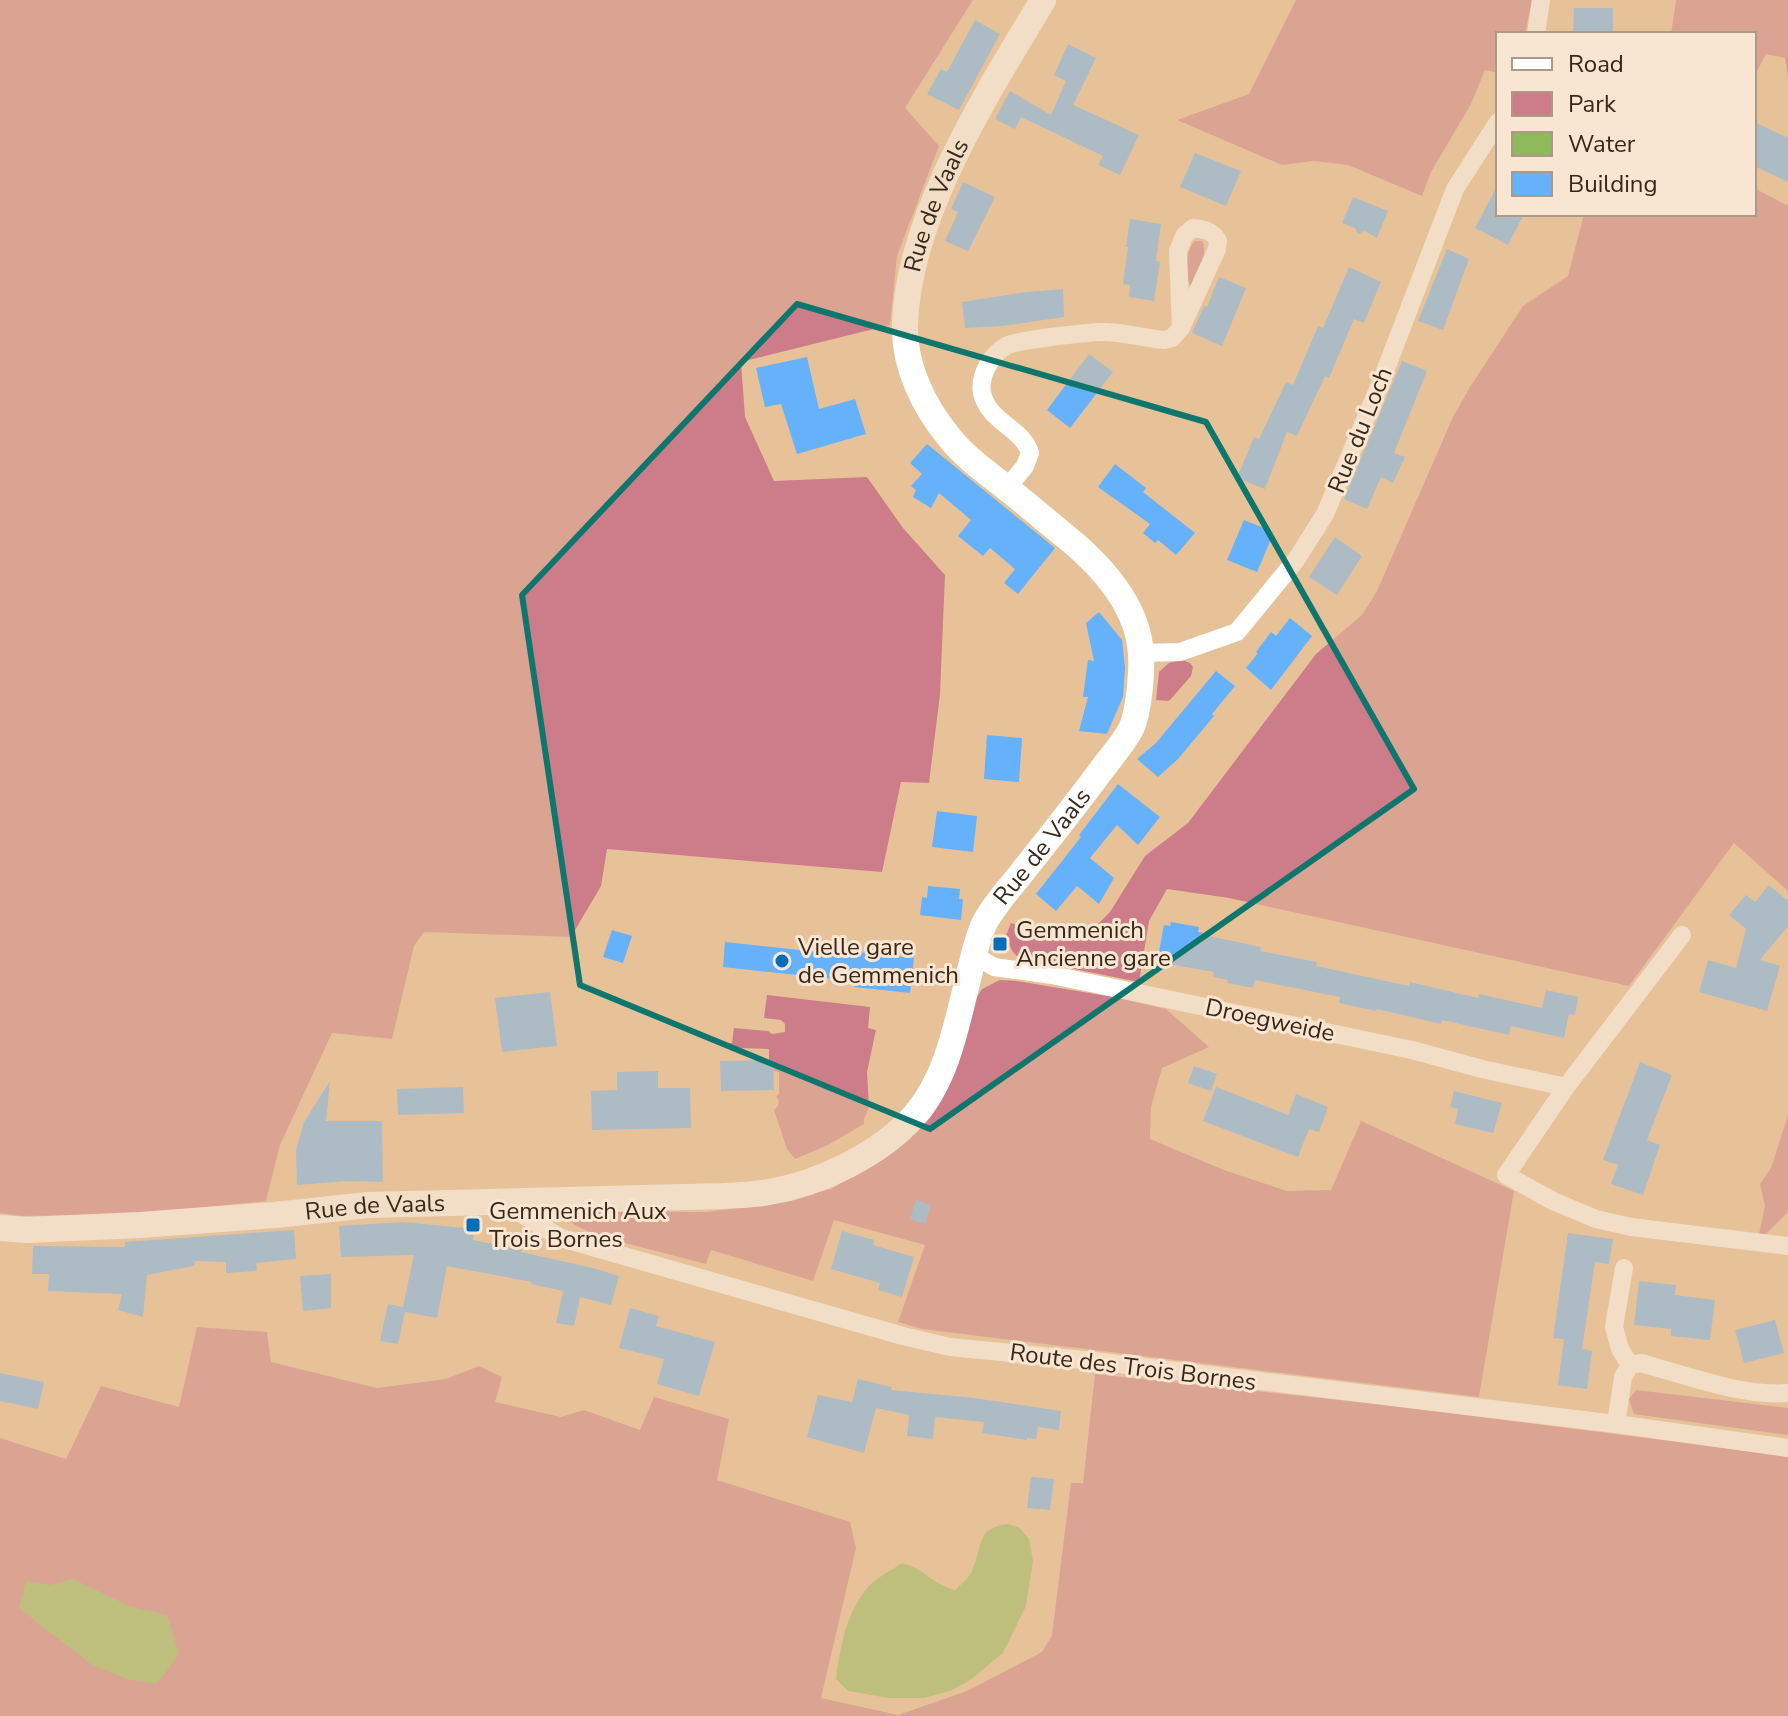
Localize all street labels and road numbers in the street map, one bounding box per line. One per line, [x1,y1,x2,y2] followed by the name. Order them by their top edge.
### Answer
[896,133,976,275] street label: Rue de Vaals
[1320,362,1400,498] street label: Rue du Loch
[986,782,1098,912] street label: Rue de Vaals
[1202,991,1338,1049] street label: Droegweide
[303,1187,446,1228] street label: Rue de Vaals
[1008,1336,1258,1398] street label: Route des Trois Bornes

